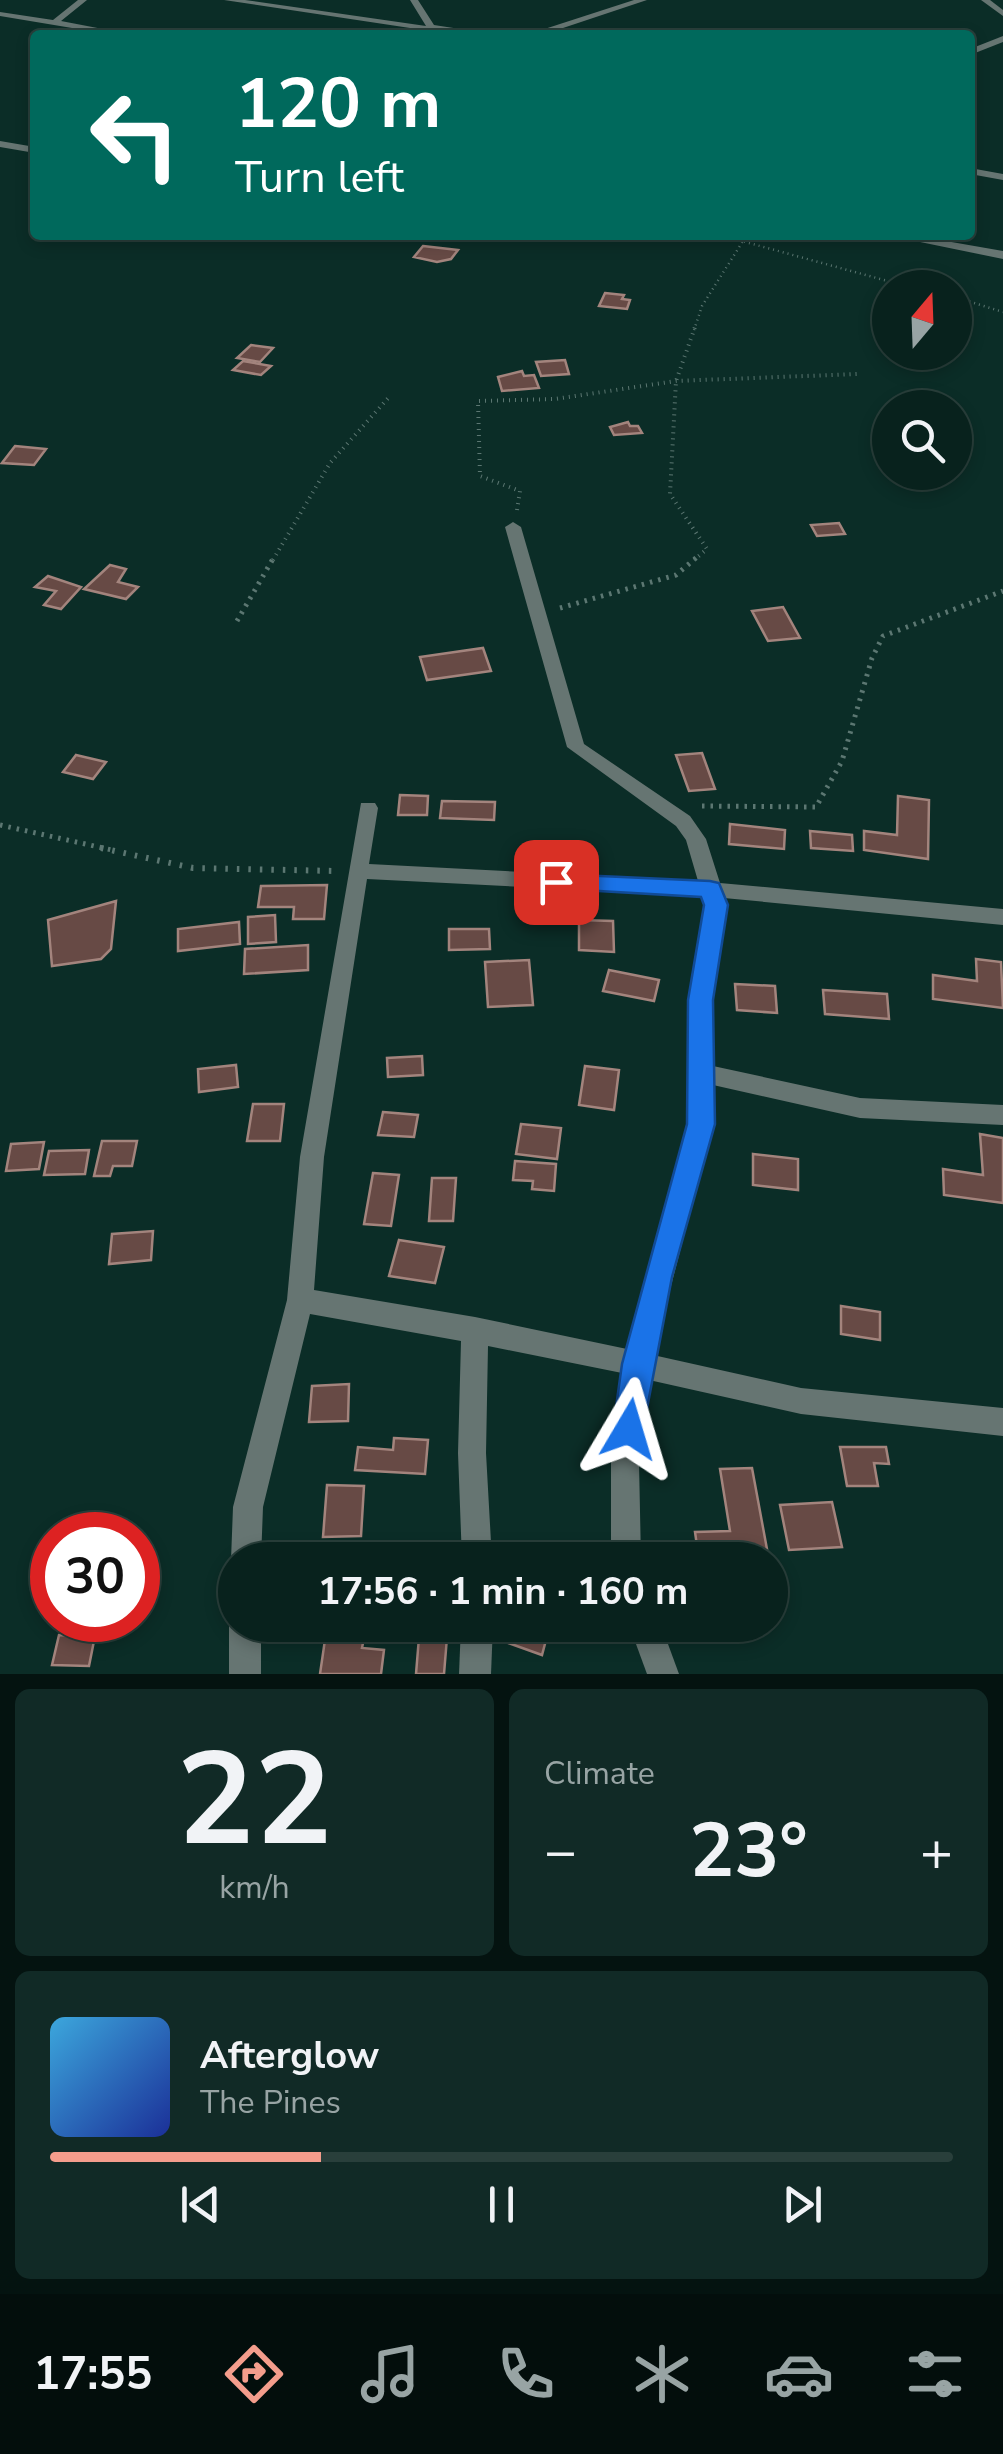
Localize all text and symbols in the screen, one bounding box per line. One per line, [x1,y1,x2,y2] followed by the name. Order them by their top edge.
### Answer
[235,56,441,152] text: 120 m
[70,70,200,200] icon: left
[235,147,404,208] text: Turn left
[872,270,972,370] north arrow
[872,270,972,490] map controls
[872,390,972,490] button: search
[514,840,599,925] pin
[529,855,584,910] icon: arrive
[577,1377,681,1481] position arrow
[30,1512,160,1642] speed limit sign: 30
[318,1566,688,1617] text: 17:56 · 1 min · 160 m
[176,1712,333,1889] text: 22
[544,1752,655,1795] text: Climate
[689,1800,808,1902] text: 23°
[544,1814,577,1889] text: −
[920,1814,953,1889] text: +
[219,1866,290,1909] text: km/h
[200,2030,379,2081] text: Afterglow
[200,2081,341,2124] text: The Pines
[173,2177,228,2232] icon: previous
[474,2177,529,2232] icon: pause
[775,2177,830,2232] icon: next
[219,2339,289,2409] icon: directions
[355,2339,425,2409] icon: music
[491,2339,561,2409] icon: phone
[627,2339,697,2409] icon: climate
[764,2339,834,2409] icon: car
[900,2339,970,2409] icon: filters
[33,2344,152,2405] text: 17:55

